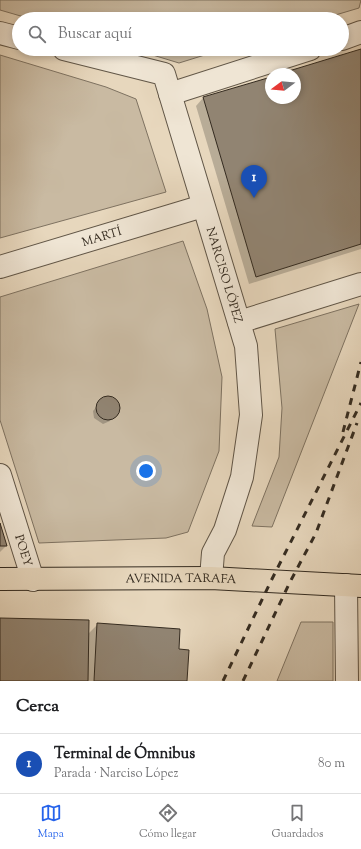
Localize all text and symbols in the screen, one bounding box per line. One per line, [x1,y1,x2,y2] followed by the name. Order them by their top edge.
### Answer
[12,12,349,56] search box
[26,23,48,45] icon: search
[58,24,132,45] text: Buscar aquí
[265,68,301,104] north arrow
[241,165,267,198] pin: 1
[80,223,124,252] street label: MARTÍ
[201,225,247,326] street label: NARCISO LÓPEZ
[136,461,156,481] your location
[9,532,36,569] street label: POEY
[125,570,237,589] street label: AVENIDA TARAFA
[16,695,59,719] text: Cerca
[54,744,195,765] text: Terminal de Ómnibus
[27,755,31,773] text: 1
[318,755,345,773] text: 80 m
[54,765,178,783] text: Parada · Narciso López
[38,802,64,842] tab: Mapa
[139,802,196,842] tab: Cómo llegar
[271,802,323,842] tab: Guardados

